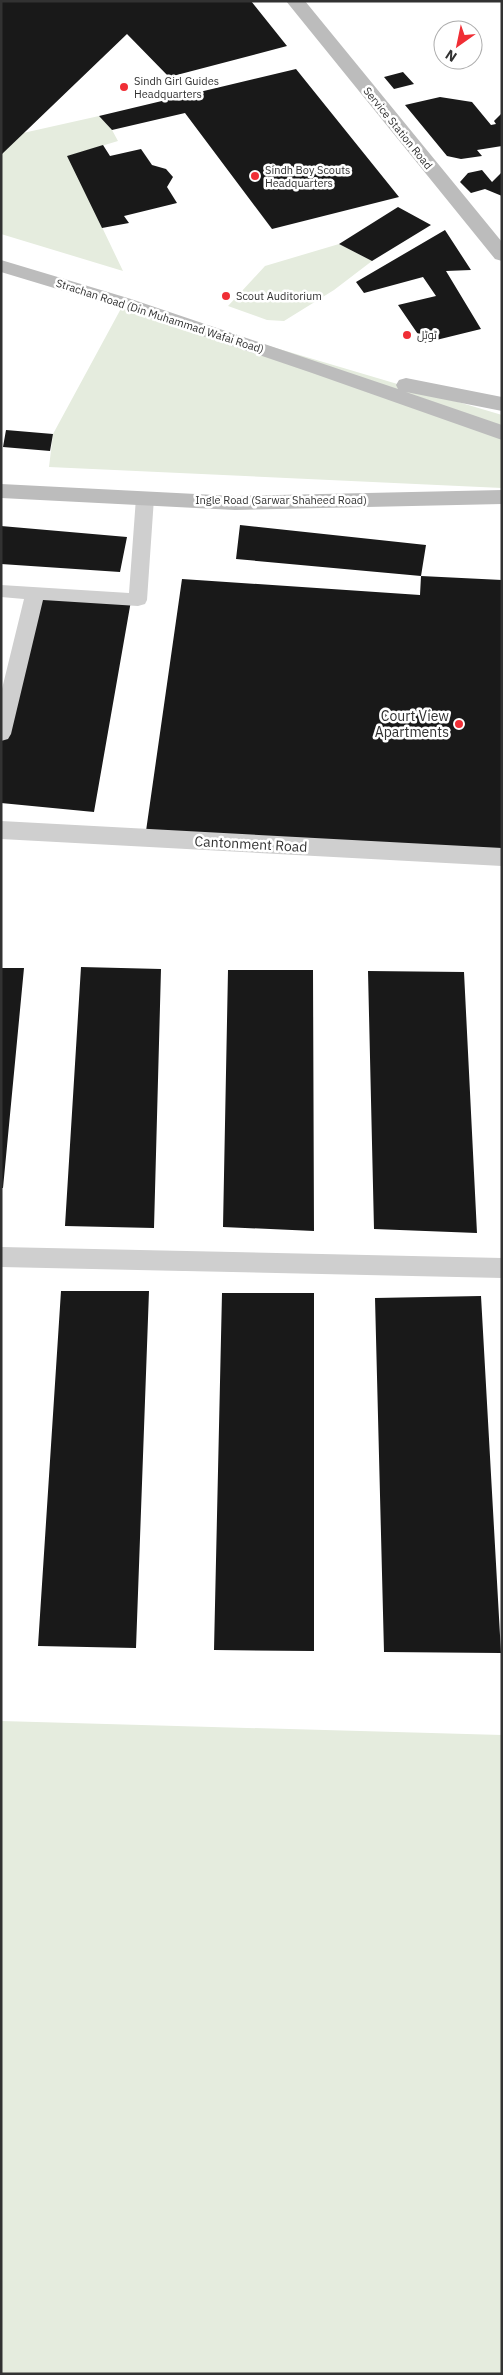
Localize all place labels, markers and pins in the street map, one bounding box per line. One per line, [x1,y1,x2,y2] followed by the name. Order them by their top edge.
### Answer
[134,74,219,101] place label: Sindh Girl Guides Headquarters
[118,81,130,93] marker: Sindh Girl Guides Headquarters
[265,163,350,190] place label: Sindh Boy Scouts Headquarters
[249,170,261,182] marker: Sindh Boy Scouts Headquarters
[236,289,322,303] place label: Scout Auditorium
[220,290,232,302] marker: Scout Auditorium
[417,328,437,342] place label: ٹوٹل
[401,329,413,341] marker: ٹوٹل
[375,707,449,741] place label: Court View Apartments
[453,718,465,730] marker: Court View Apartments

